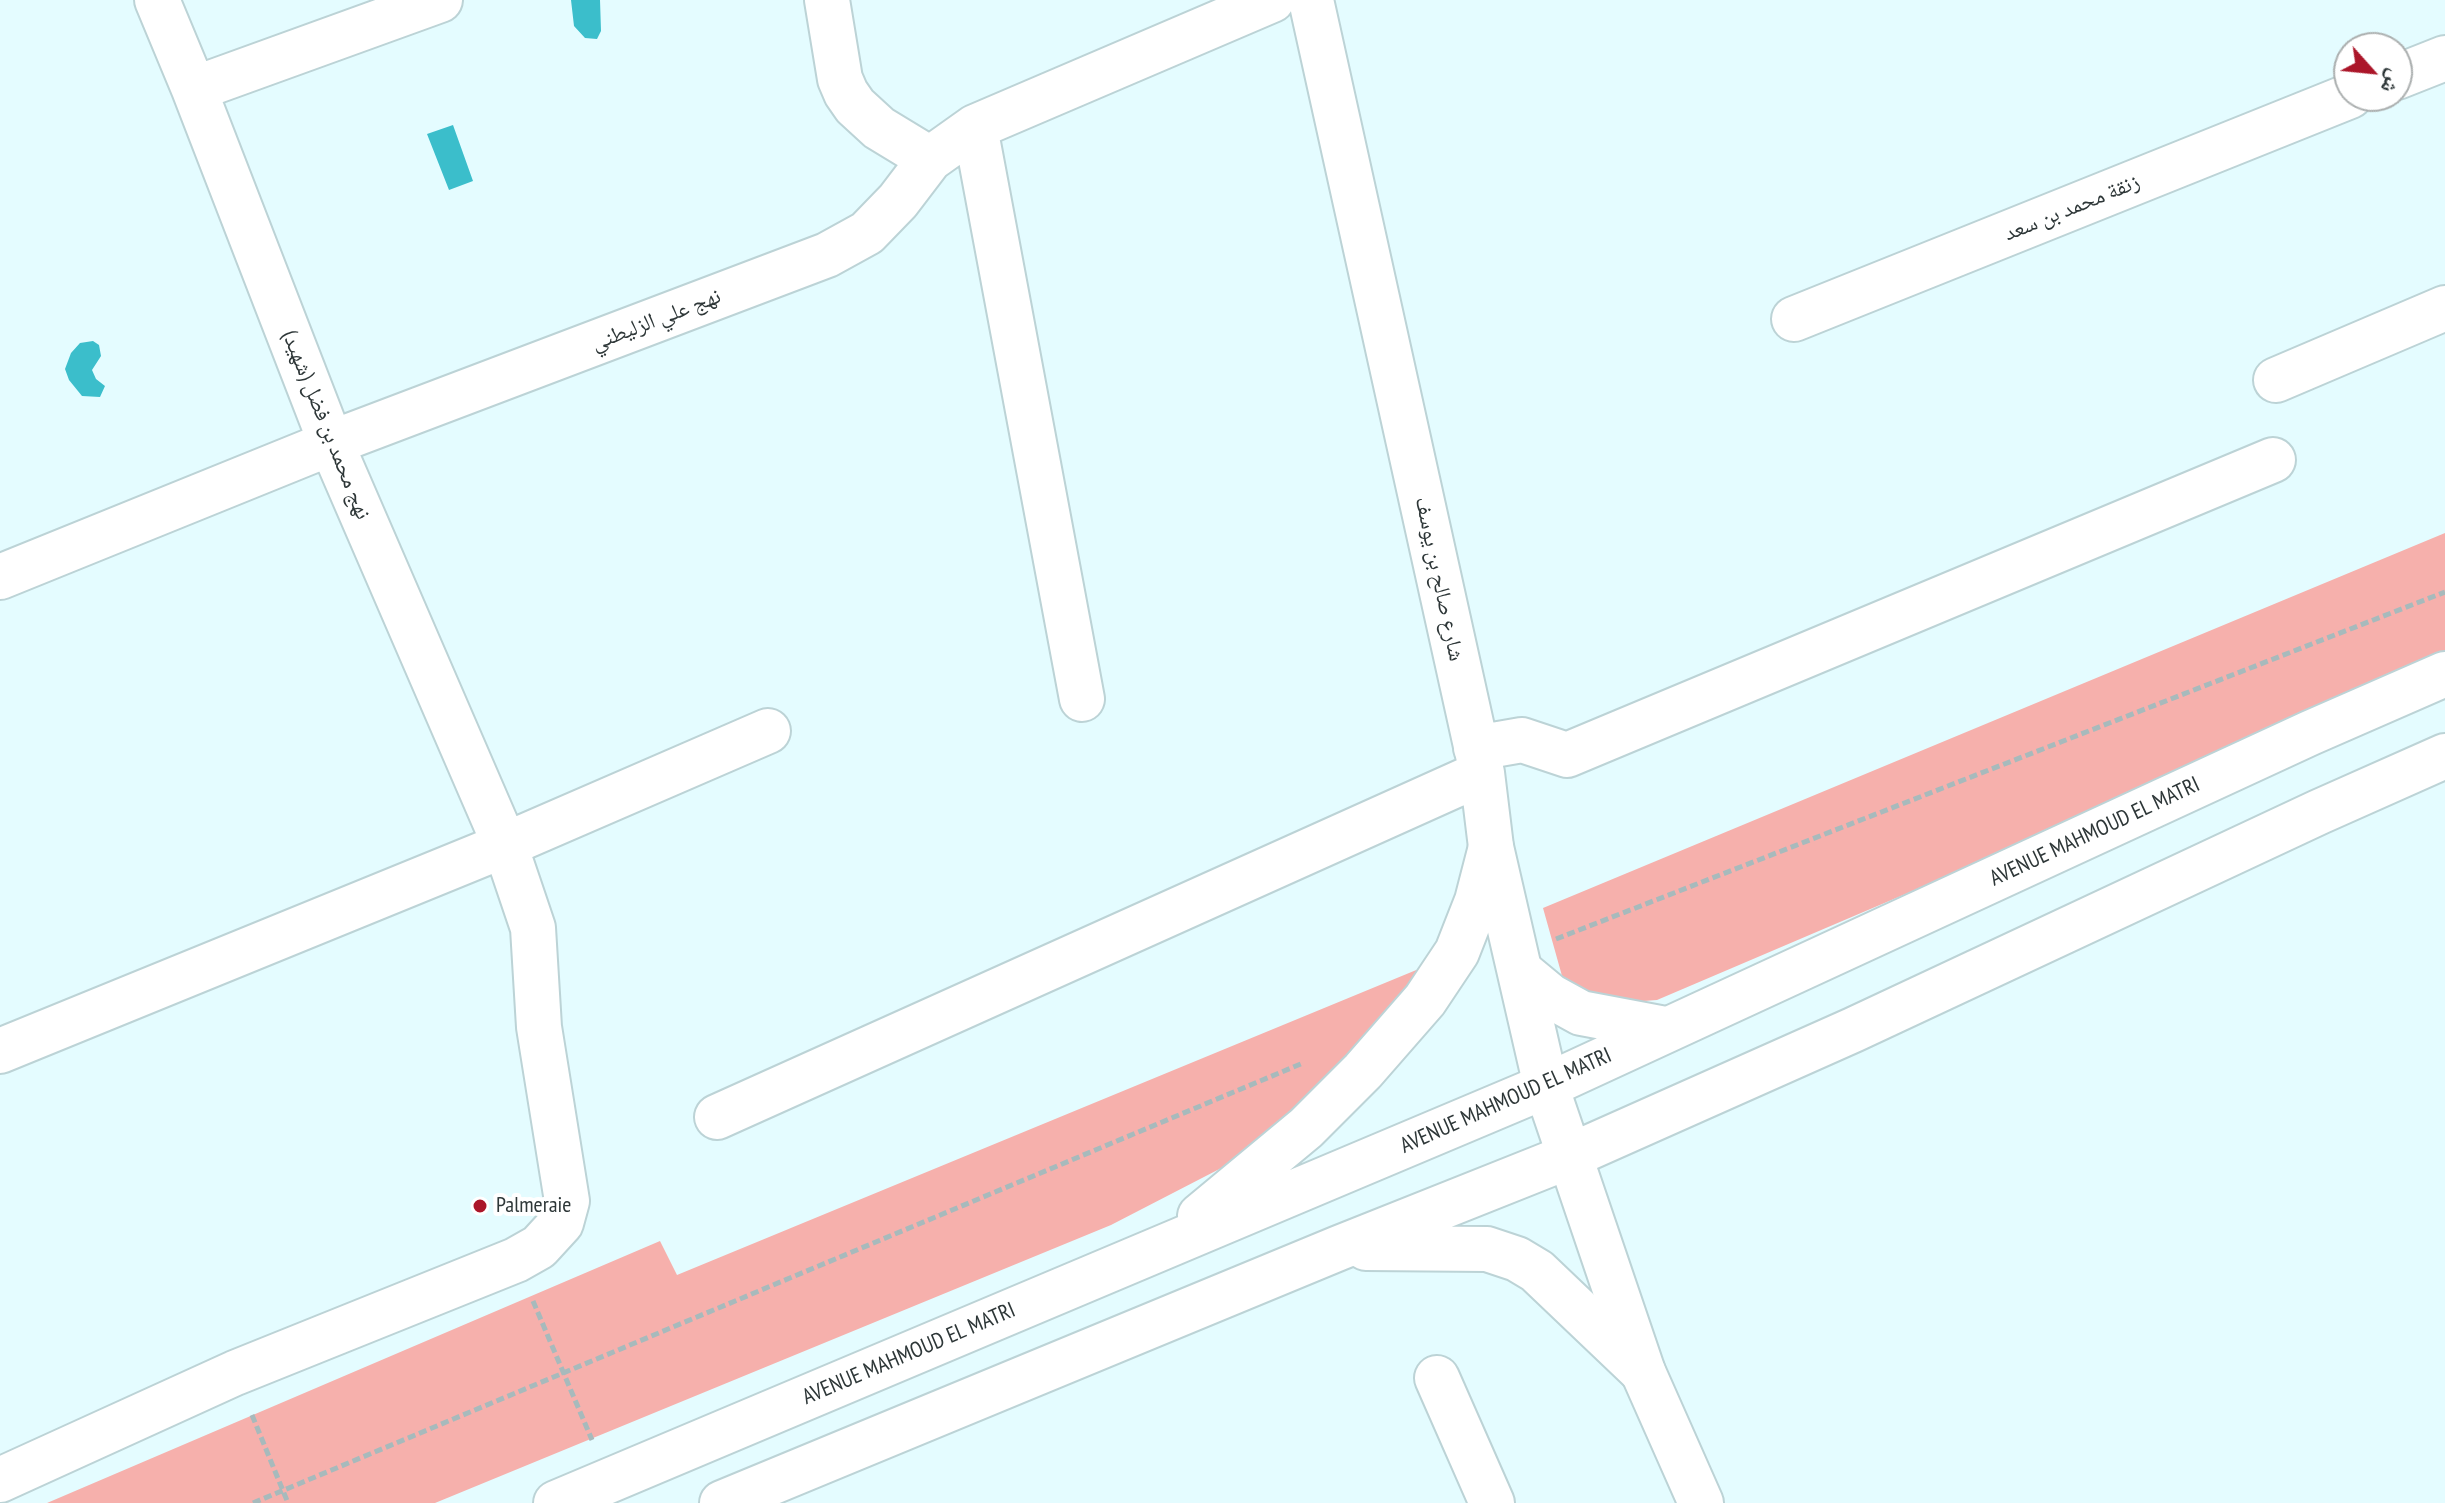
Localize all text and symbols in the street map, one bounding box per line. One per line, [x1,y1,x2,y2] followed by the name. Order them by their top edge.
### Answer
[2333,32,2413,112] north arrow
[2375,65,2410,99] text: ش
[2000,169,2144,247] street label: زنقة محمد بن سعد
[587,283,725,357] street label: نهج علي الزليطني
[276,327,376,523] street label: نهج محمد بن فضل (شهيد)
[1409,494,1469,664] street label: شارع صالح بن يوسف
[1986,772,2204,892] street label: AVENUE MAHMOUD EL MATRI
[1396,1042,1616,1160] street label: AVENUE MAHMOUD EL MATRI
[496,1193,571,1219] place label: Palmeraie
[471,1197,489,1215] marker: Palmeraie
[799,1297,1019,1411] street label: AVENUE MAHMOUD EL MATRI

